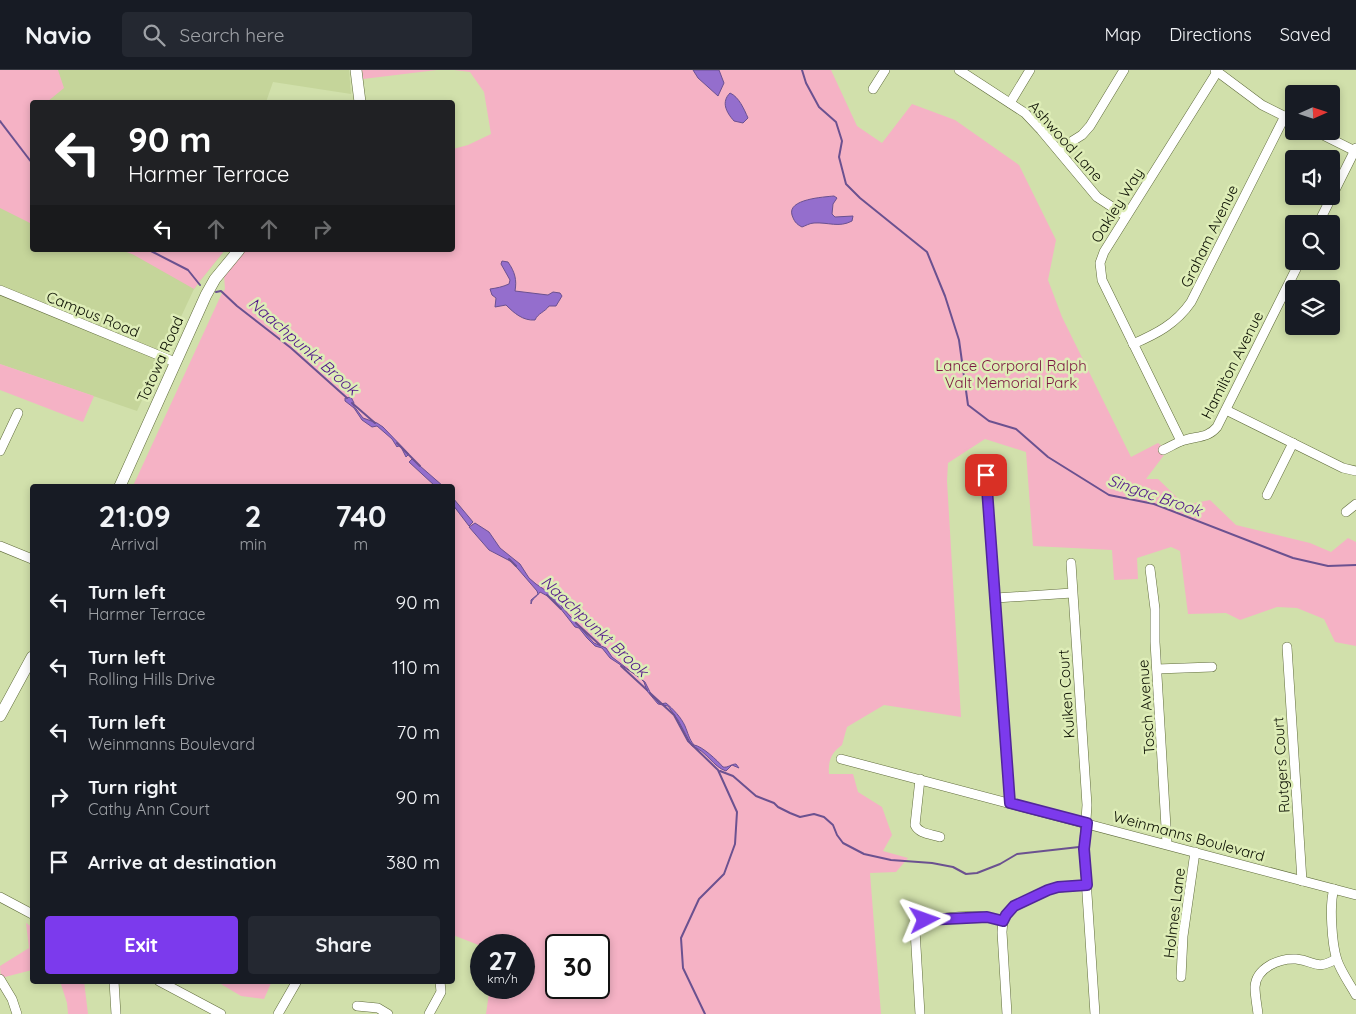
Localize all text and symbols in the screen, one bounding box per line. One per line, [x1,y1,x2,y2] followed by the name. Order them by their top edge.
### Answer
[122,12,472,57] search box
[25,20,92,50] text: Navio
[140,21,168,49] icon: search
[180,23,284,47] text: Search here
[1104,23,1141,46] text: Map
[1169,23,1252,46] text: Directions
[1280,23,1331,46] text: Saved
[1285,85,1340,140] north arrow
[1285,85,1340,335] map controls
[1025,97,1107,185] street label: Ashwood Lane
[128,117,211,161] text: 90 m
[45,120,110,185] icon: left
[1285,150,1340,205] button: sound
[128,160,290,188] text: Harmer Terrace
[1086,164,1148,246] street label: Oakley Way
[1176,182,1242,290] street label: Graham Avenue
[149,215,177,243] icon: left
[202,215,230,243] icon: ahead
[255,215,283,243] icon: ahead
[308,215,336,243] icon: right
[1285,215,1340,270] button: search
[1285,280,1340,335] button: layers
[44,287,142,341] street label: Campus Road
[245,293,364,400] water label: Naachpunkt Brook
[1197,308,1267,422] street label: Hamilton Avenue
[133,313,187,405] street label: Totowa Road
[935,356,1087,392] park label: Lance Corporal Ralph Valt Memorial Park
[965,454,1007,496] pin
[972,461,1000,489] icon: arrive
[1105,470,1206,521] water label: Singac Brook
[99,497,171,535] text: 21:09
[244,497,262,535] text: 2
[335,497,387,535] text: 740
[111,534,159,554] text: Arrival
[239,534,267,554] text: min
[354,534,368,554] text: m
[537,571,654,682] water label: Naachpunkt Brook
[88,580,166,604] text: Turn left
[45,588,73,616] icon: left
[396,590,440,614] text: 90 m
[88,604,205,624] text: Harmer Terrace
[88,645,166,669] text: Turn left
[1053,649,1079,739] street label: Kuiken Court
[45,653,73,681] icon: left
[392,655,440,679] text: 110 m
[1133,659,1159,755] street label: Tosch Avenue
[88,669,215,689] text: Rolling Hills Drive
[88,710,166,734] text: Turn left
[1268,716,1294,814] street label: Rutgers Court
[45,718,73,746] icon: left
[396,720,440,744] text: 70 m
[88,734,255,754] text: Weinmanns Boulevard
[88,775,177,799] text: Turn right
[45,783,73,811] icon: right
[396,785,440,809] text: 90 m
[88,799,210,819] text: Cathy Ann Court
[1111,807,1267,865] street label: Weinmanns Boulevard
[45,848,73,876] icon: arrive
[88,850,277,874] text: Arrive at destination
[386,850,440,874] text: 380 m
[1159,867,1189,959] street label: Holmes Lane
[898,893,950,945] position arrow
[45,916,238,974] button: Exit
[248,916,440,974] button: Share
[545,934,610,999] speed limit sign: 30
[489,945,516,976] text: 27
[487,971,518,986] text: km/h

